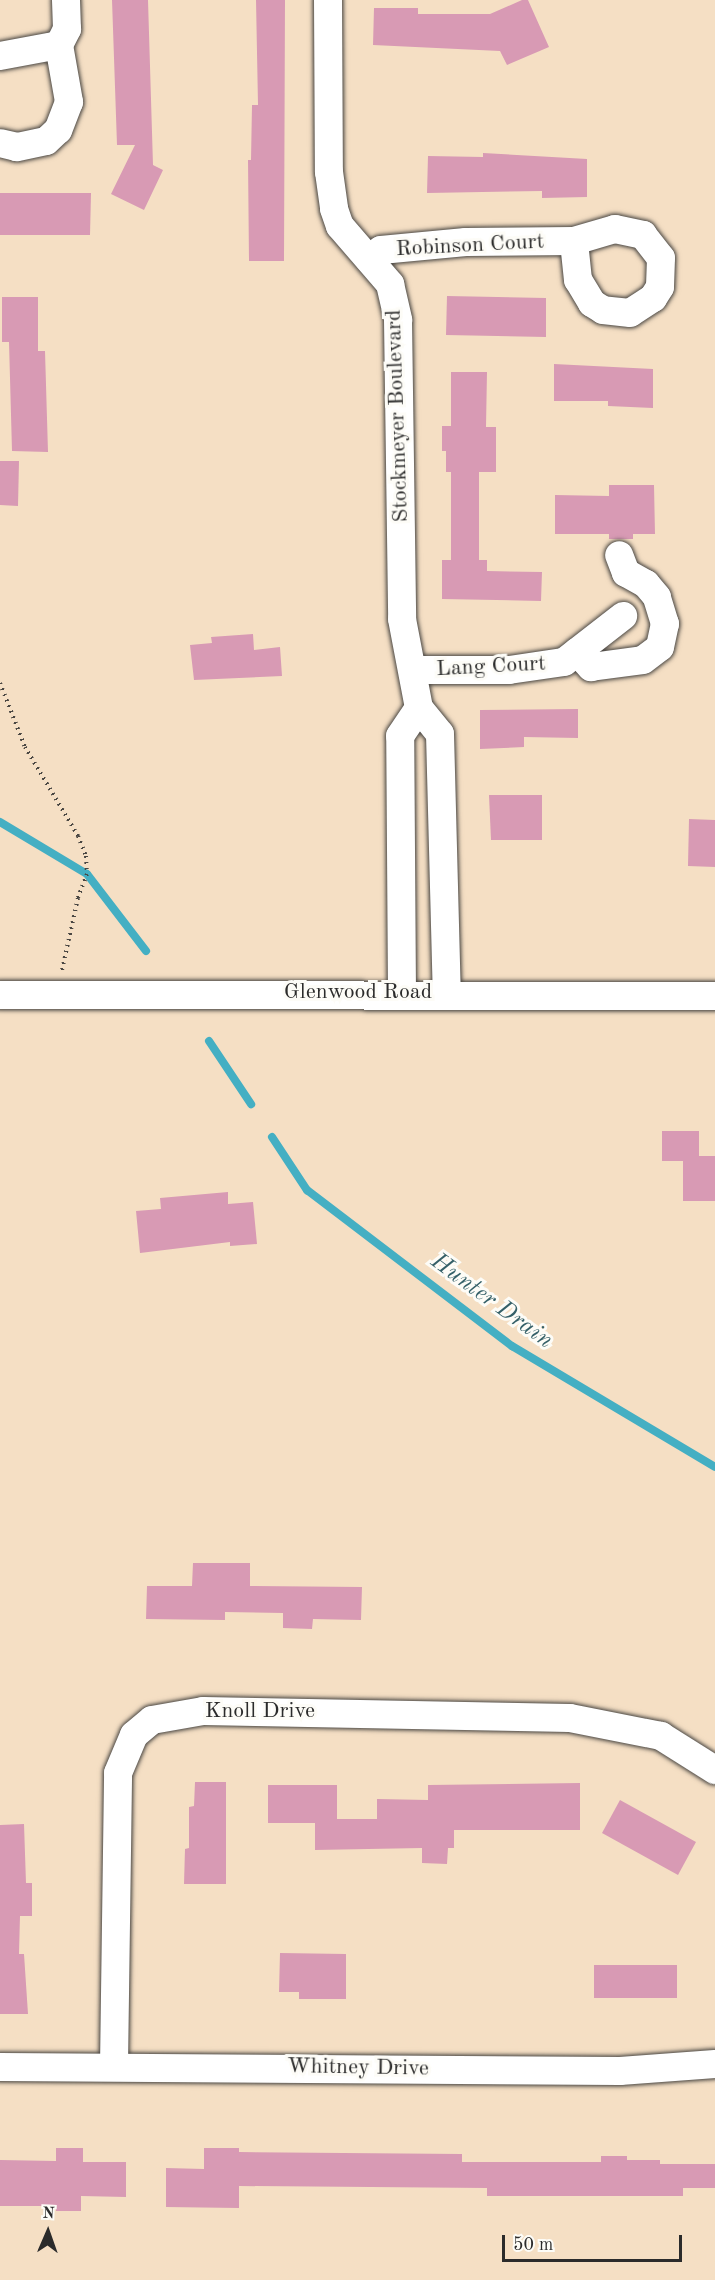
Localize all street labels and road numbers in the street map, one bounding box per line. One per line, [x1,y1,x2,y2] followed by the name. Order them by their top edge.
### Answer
[395,229,545,263] street label: Robinson Court
[381,309,415,523] street label: Stockmeyer Boulevard
[436,651,546,683] street label: Lang Court
[284,980,432,1006] street label: Glenwood Road
[205,1699,315,1725] street label: Knoll Drive
[287,2054,429,2082] street label: Whitney Drive

